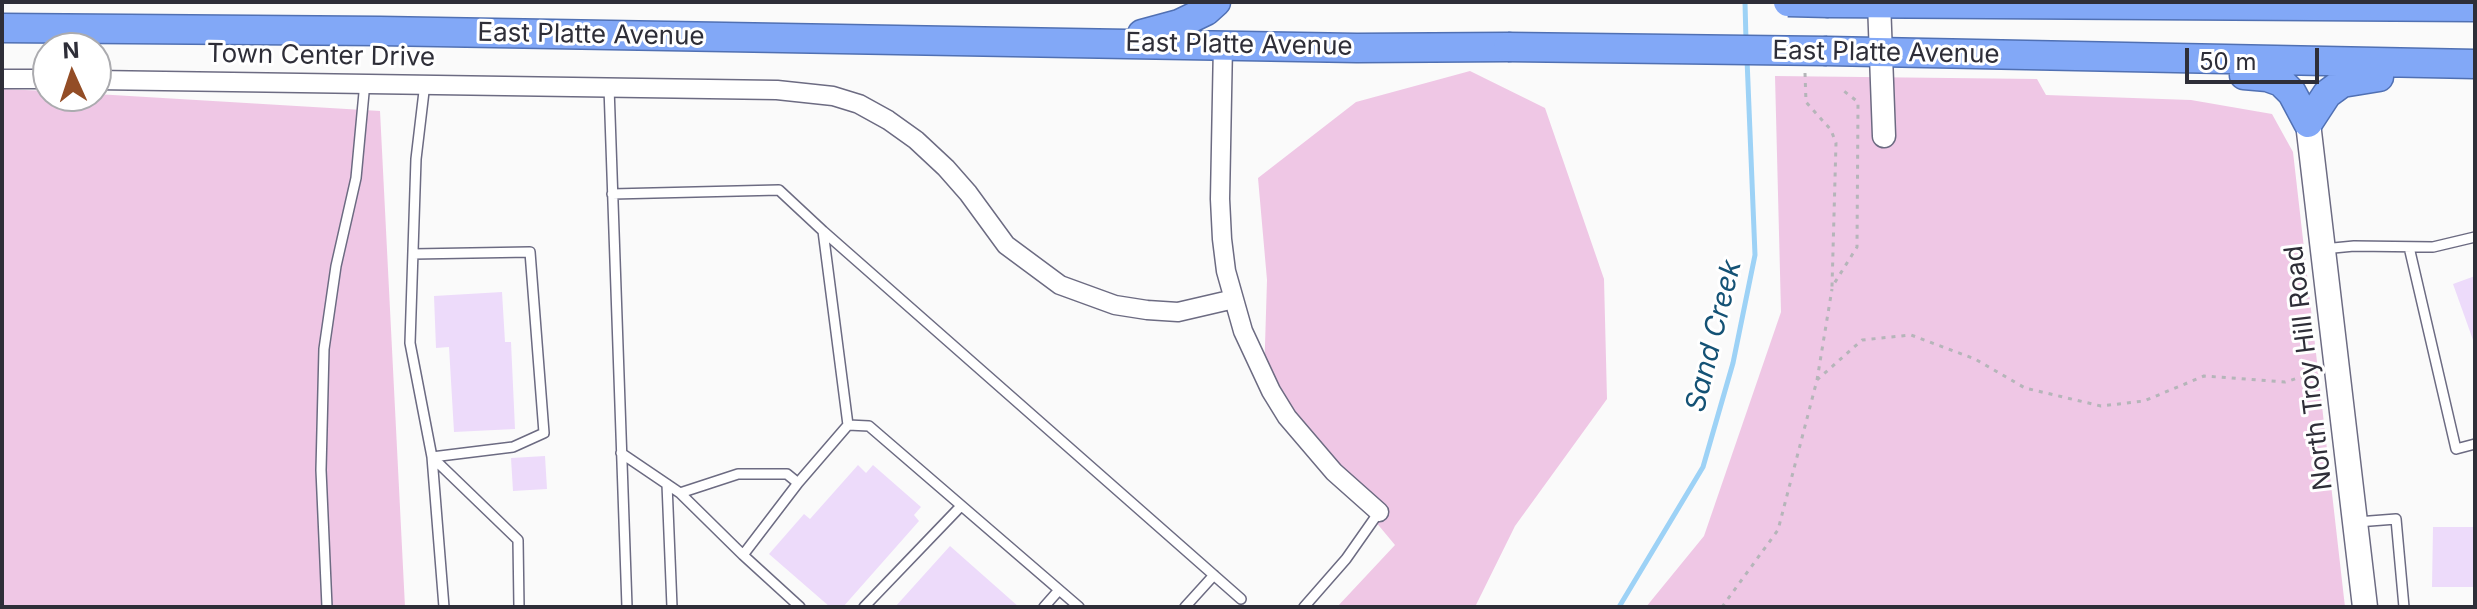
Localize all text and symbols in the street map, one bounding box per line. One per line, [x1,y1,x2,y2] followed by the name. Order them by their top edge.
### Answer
[477,17,705,53] street label: East Platte Avenue
[1125,27,1353,63] street label: East Platte Avenue
[32,32,112,112] north arrow
[2189,32,2323,82] scale bar
[1772,35,2000,71] street label: East Platte Avenue
[62,37,80,63] text: N
[207,38,435,74] street label: Town Center Drive
[2199,47,2257,76] text: 50 m
[2278,244,2340,492] street label: North Troy Hill Road
[1679,257,1749,415] water label: Sand Creek

